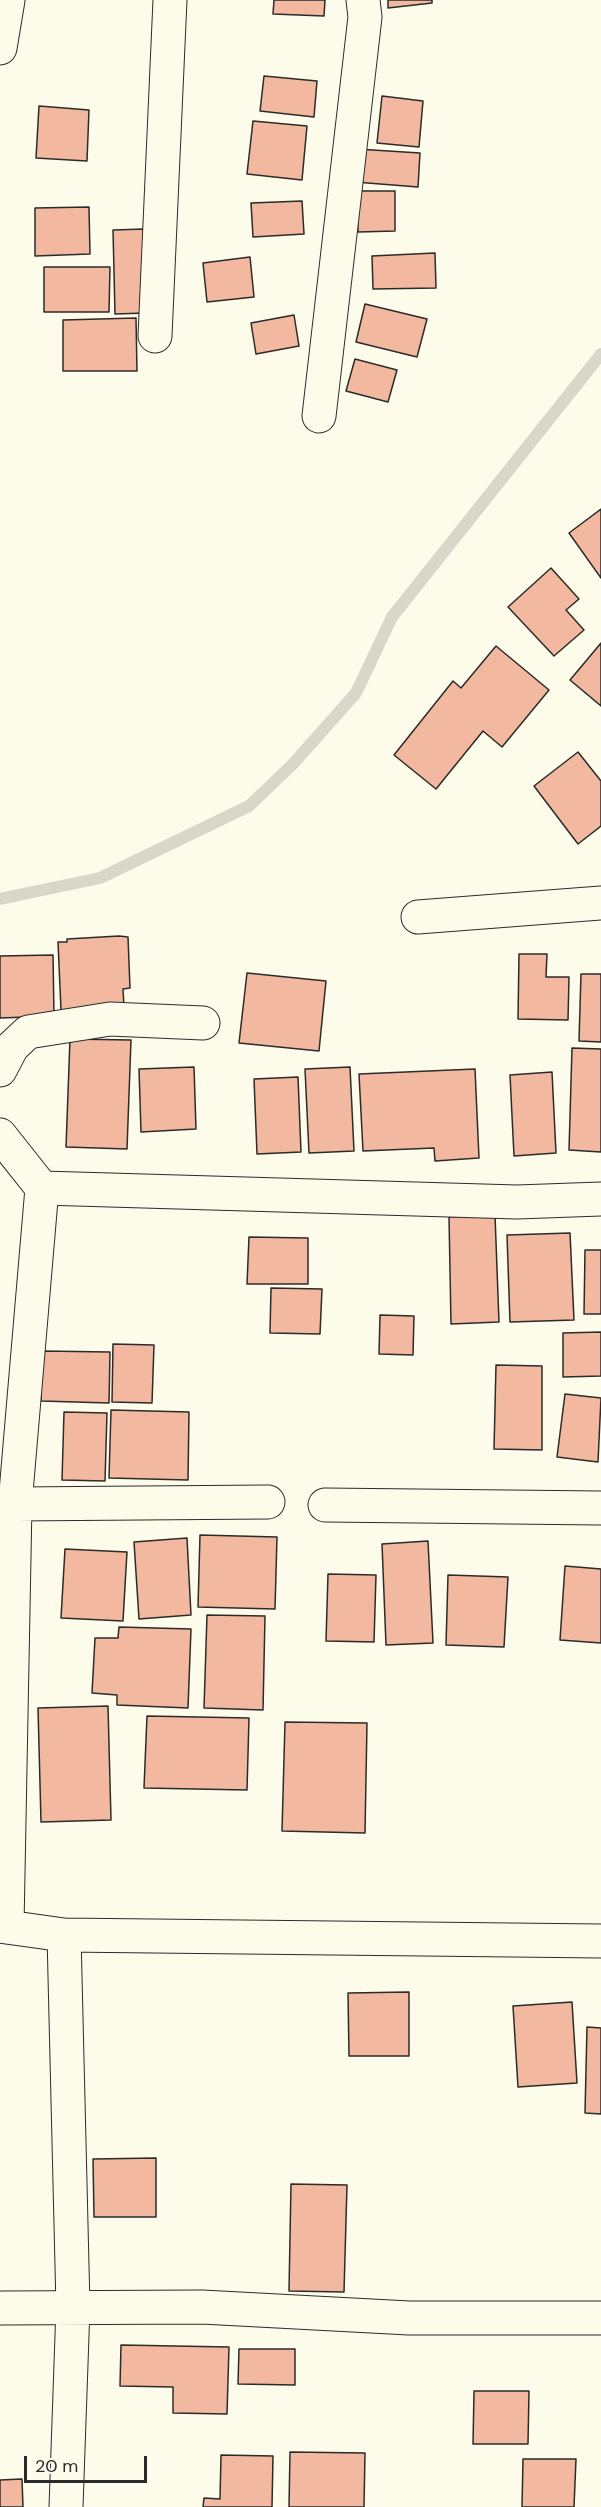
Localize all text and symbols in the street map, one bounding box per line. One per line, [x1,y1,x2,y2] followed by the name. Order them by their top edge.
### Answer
[27,2444,150,2482] scale bar
[35,2454,78,2478] text: 20 m

